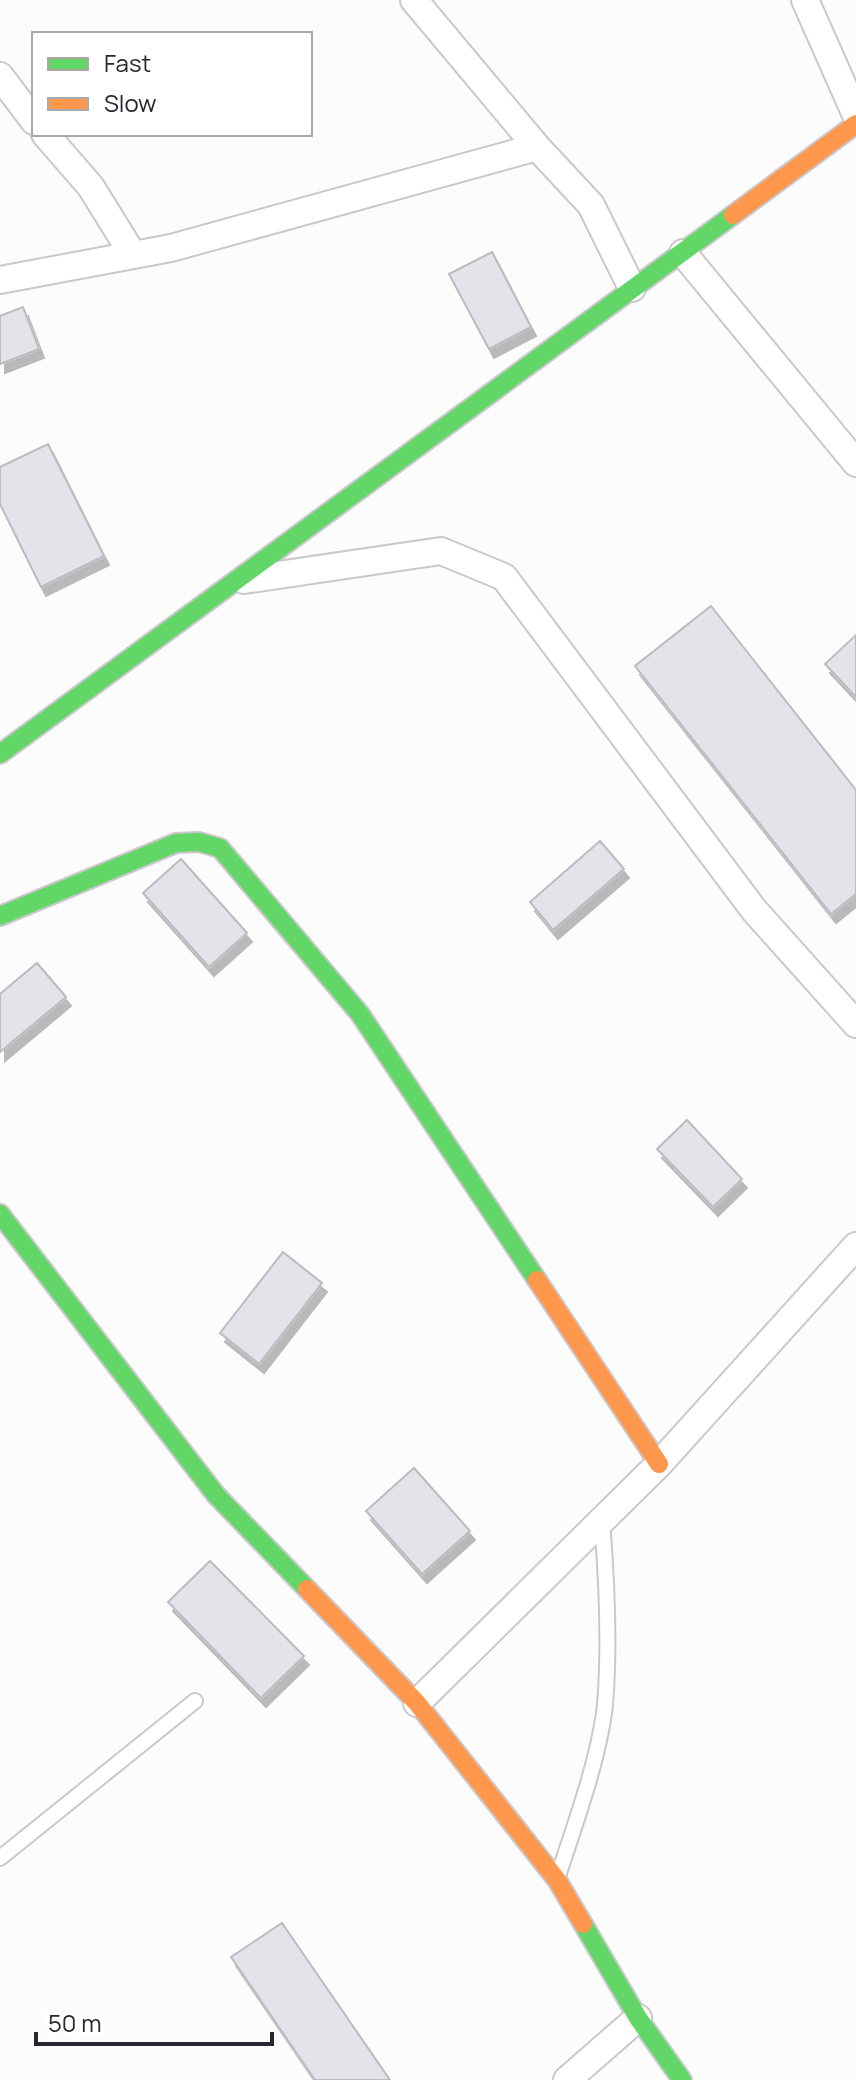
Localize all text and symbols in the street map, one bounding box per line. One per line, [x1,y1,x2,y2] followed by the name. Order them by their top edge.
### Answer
[32,32,312,136] legend
[104,46,151,79] text: Fast
[104,86,157,119] text: Slow
[36,1996,272,2046] scale bar
[48,2006,102,2039] text: 50 m

